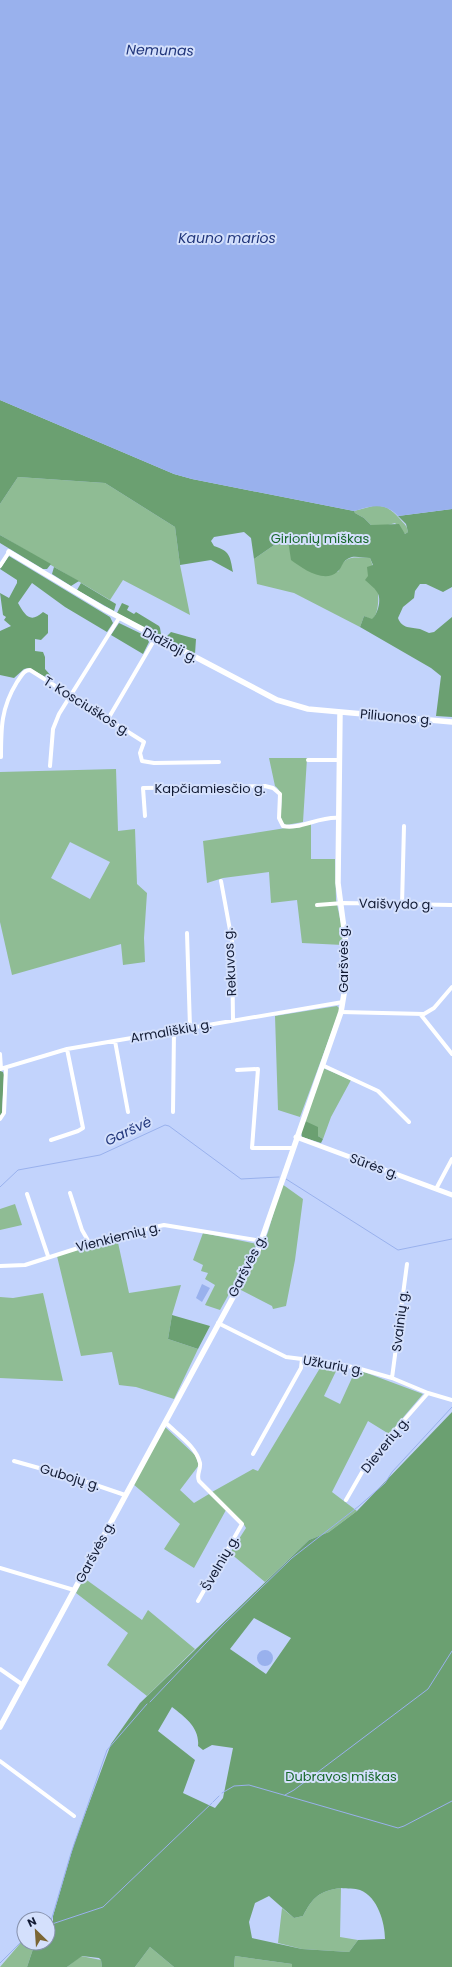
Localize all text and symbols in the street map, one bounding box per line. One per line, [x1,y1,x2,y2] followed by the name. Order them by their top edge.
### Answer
[126,39,194,61] water label: Nemunas
[178,228,276,248] water label: Kauno marios
[271,529,370,548] park label: Girionių miškas
[139,623,201,668] street label: Didžioji g.
[40,672,134,740] street label: T. Kosciuškos g.
[359,704,433,730] street label: Piliuonos g.
[154,779,266,798] street label: Kapčiamiesčio g.
[359,894,434,914] street label: Vaišvydo g.
[334,925,353,993] street label: Garšvės g.
[219,927,241,997] street label: Rekuvos g.
[129,1014,213,1047] street label: Armališkių g.
[101,1111,155,1151] water label: Garšvė
[347,1148,401,1184] street label: Sūrės g.
[74,1217,162,1257] street label: Vienkiemių g.
[223,1231,271,1300] street label: Garšvės g.
[387,1289,413,1353] street label: Svainių g.
[301,1350,365,1380] street label: Užkurių g.
[356,1413,414,1477] street label: Dieverių g.
[38,1459,103,1495] street label: Gubojų g.
[71,1517,119,1586] street label: Garšvės g.
[197,1532,244,1594] street label: Švelnių g.
[285,1767,397,1786] park label: Dubravos miškas
[16,1911,56,1951] north arrow
[25,1913,39,1931] text: N

